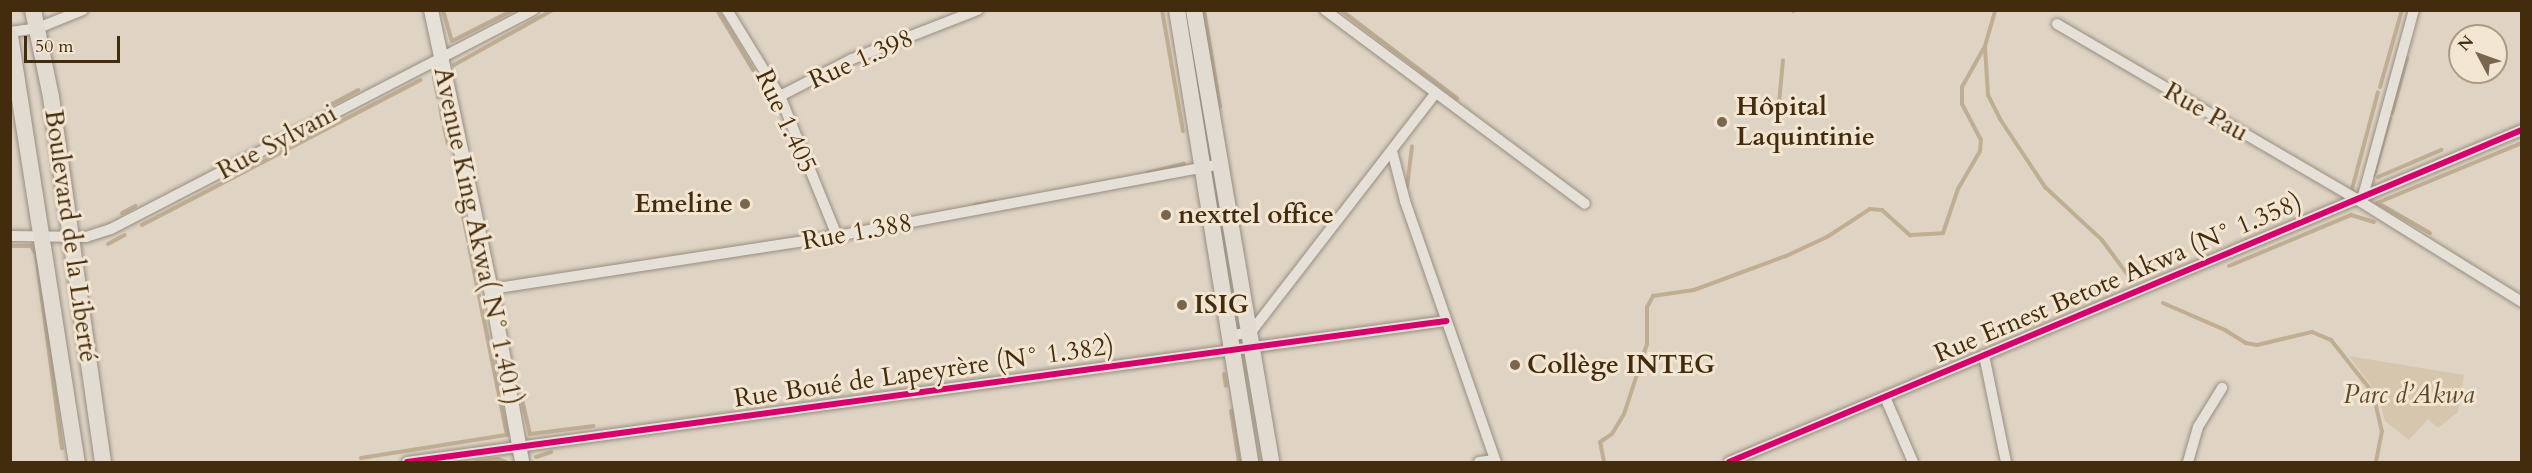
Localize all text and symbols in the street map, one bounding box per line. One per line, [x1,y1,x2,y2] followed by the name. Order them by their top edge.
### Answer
[804,22,918,96] street label: Rue 1.398
[27,24,123,62] scale bar
[2448,24,2508,84] north arrow
[2453,31,2479,56] text: N
[35,34,74,59] text: 50 m
[427,64,529,408] street label: Avenue King Akwa( N° 1.401)
[748,64,824,178] street label: Rue 1.405
[2158,76,2254,148] street label: Rue Pau
[1736,91,1875,152] place label: Hôpital Laquintinie
[212,97,342,187] street label: Rue Sylvani
[38,108,104,364] street label: Boulevard de la Liberté
[1713,113,1731,131] marker: Hôpital Laquintinie
[1930,186,2306,370] street label: Rue Ernest Betote Akwa (N° 1.358)
[634,188,733,220] place label: Emeline
[738,197,752,211] marker: Emeline
[1178,199,1334,231] place label: nexttel office
[800,207,914,257] street label: Rue 1.388
[1159,208,1173,222] marker: nexttel office
[1194,289,1249,321] place label: ISIG
[1175,298,1189,312] marker: ISIG
[732,330,1116,414] street label: Rue Boué de Lapeyrère (N° 1.382)
[1527,349,1715,381] place label: Collège INTEG
[1508,358,1522,372] marker: Collège INTEG
[2343,379,2475,411] park label: Parc d’Akwa

